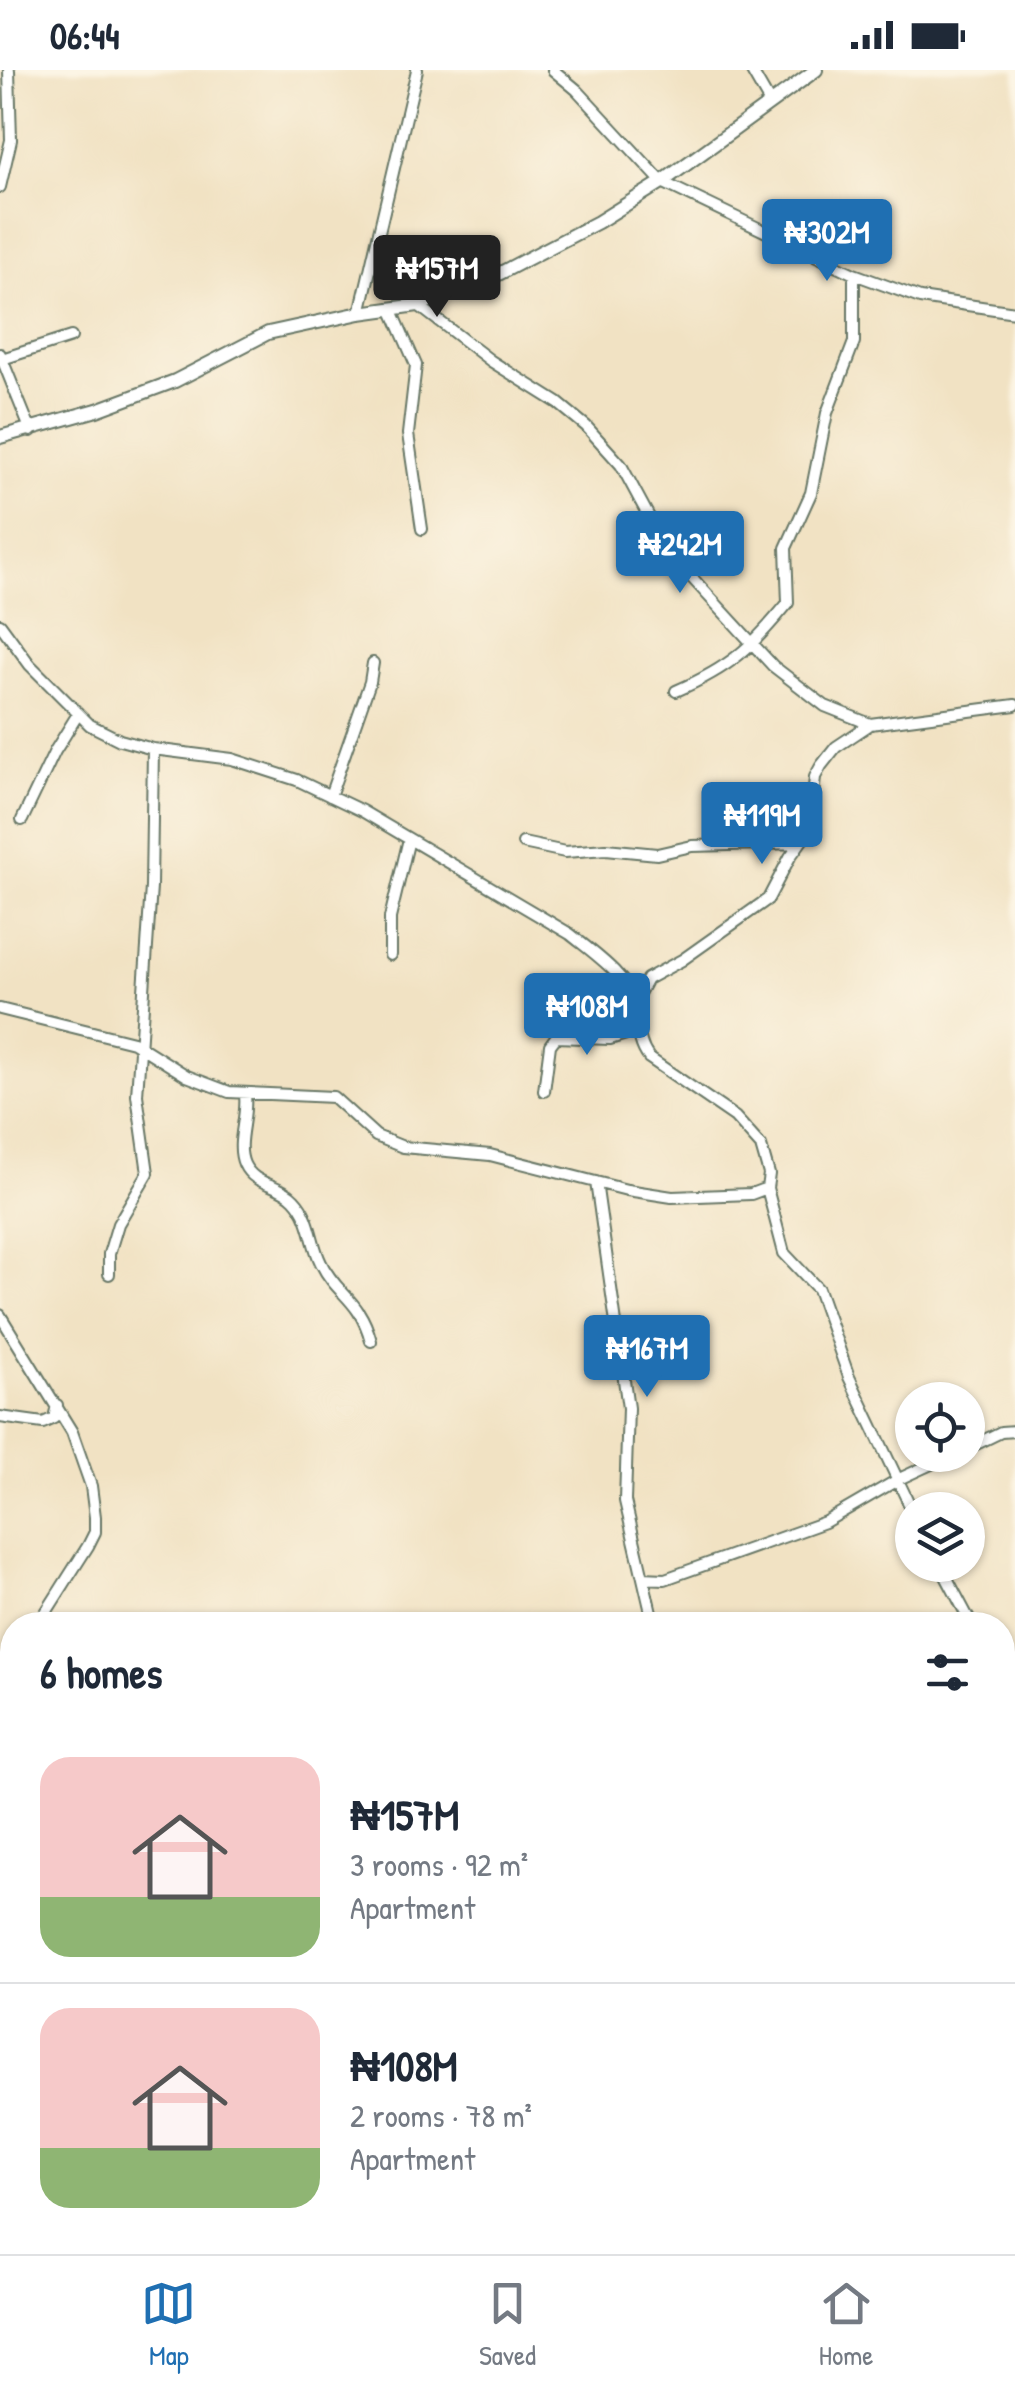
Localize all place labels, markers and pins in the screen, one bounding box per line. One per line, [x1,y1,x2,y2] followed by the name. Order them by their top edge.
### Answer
[757,199,897,284] pin: ₦302M
[367,235,507,320] pin: ₦157M
[610,511,750,596] pin: ₦242M
[692,782,832,867] pin: ₦119M
[517,973,657,1058] pin: ₦108M
[577,1315,717,1400] pin: ₦167M

